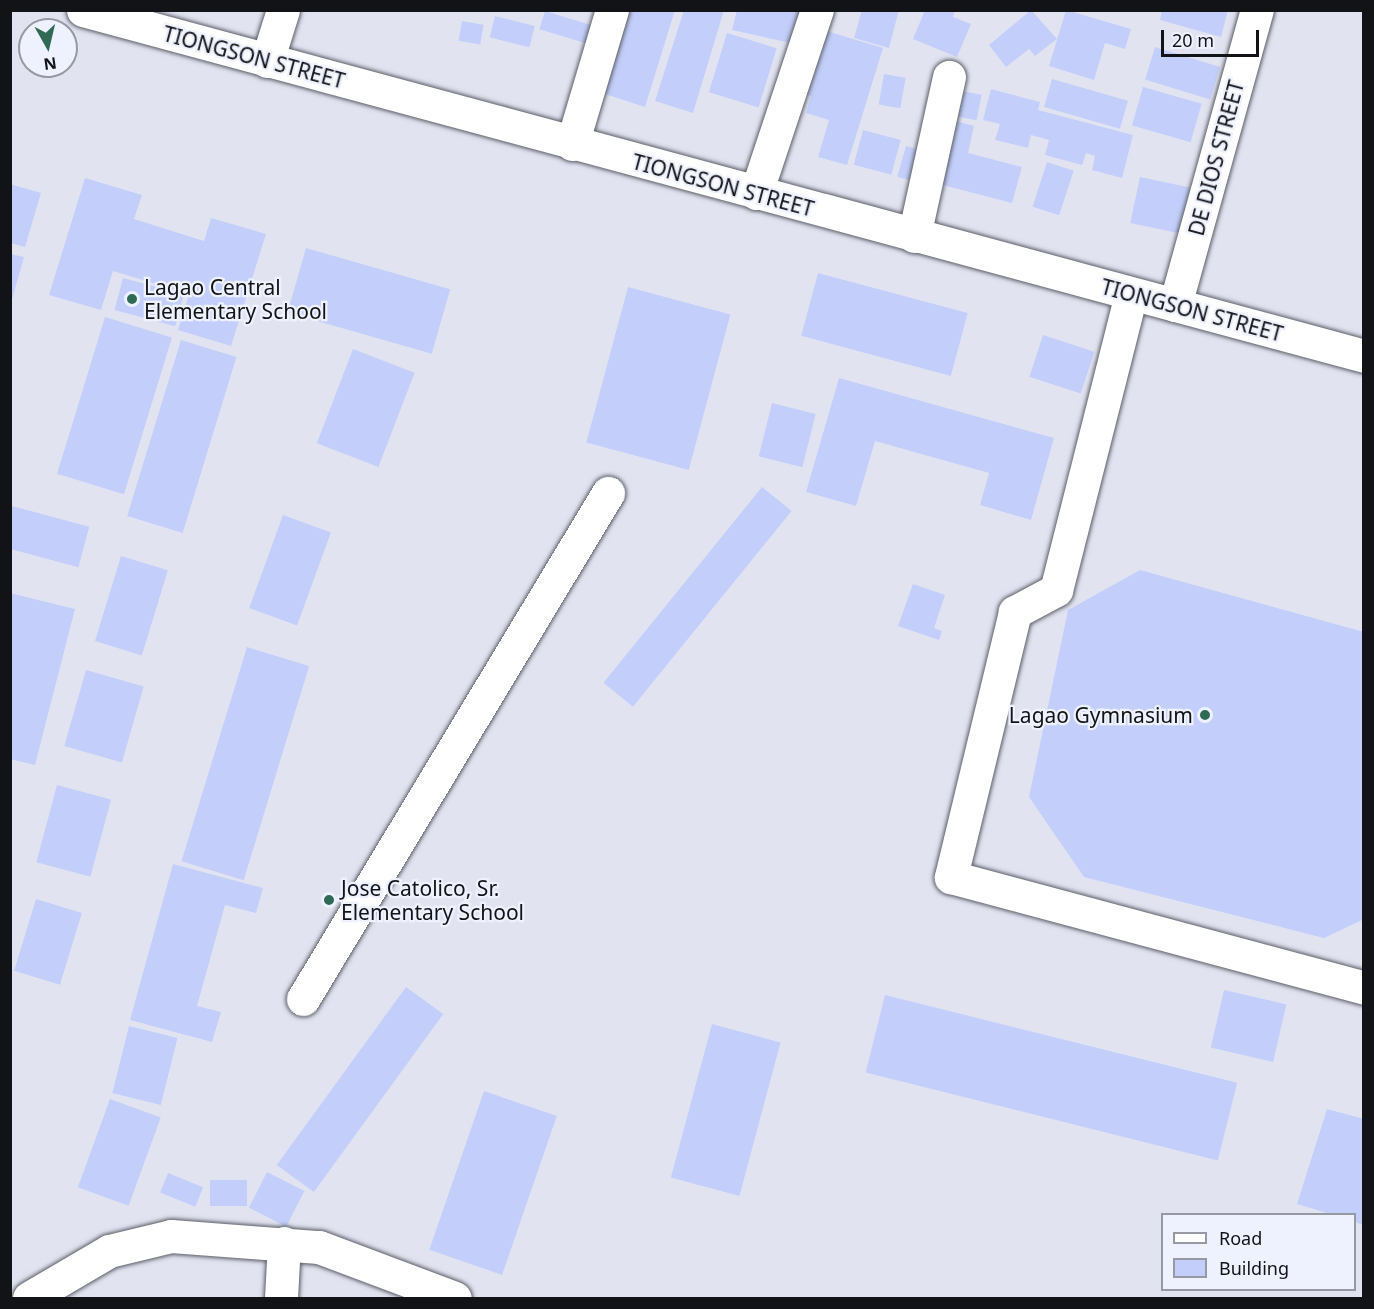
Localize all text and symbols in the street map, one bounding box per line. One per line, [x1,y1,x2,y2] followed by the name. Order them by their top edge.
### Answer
[18,18,78,78] north arrow
[1164,18,1262,56] scale bar
[160,21,348,93] street label: TIONGSON STREET
[1172,28,1214,52] text: 20 m
[42,52,58,76] text: N
[1183,78,1249,238] street label: DE DIOS STREET
[629,149,817,221] street label: TIONGSON STREET
[144,274,327,324] place label: Lagao Central Elementary School
[1098,274,1286,346] street label: TIONGSON STREET
[125,292,139,306] marker: Lagao Central Elementary School
[1009,702,1193,728] place label: Lagao Gymnasium
[1198,708,1212,722] marker: Lagao Gymnasium
[341,875,524,925] place label: Jose Catolico, Sr. Elementary School
[322,893,336,907] marker: Jose Catolico, Sr. Elementary School
[1161,1213,1356,1291] legend
[1219,1226,1262,1250] text: Road
[1219,1256,1289,1280] text: Building

